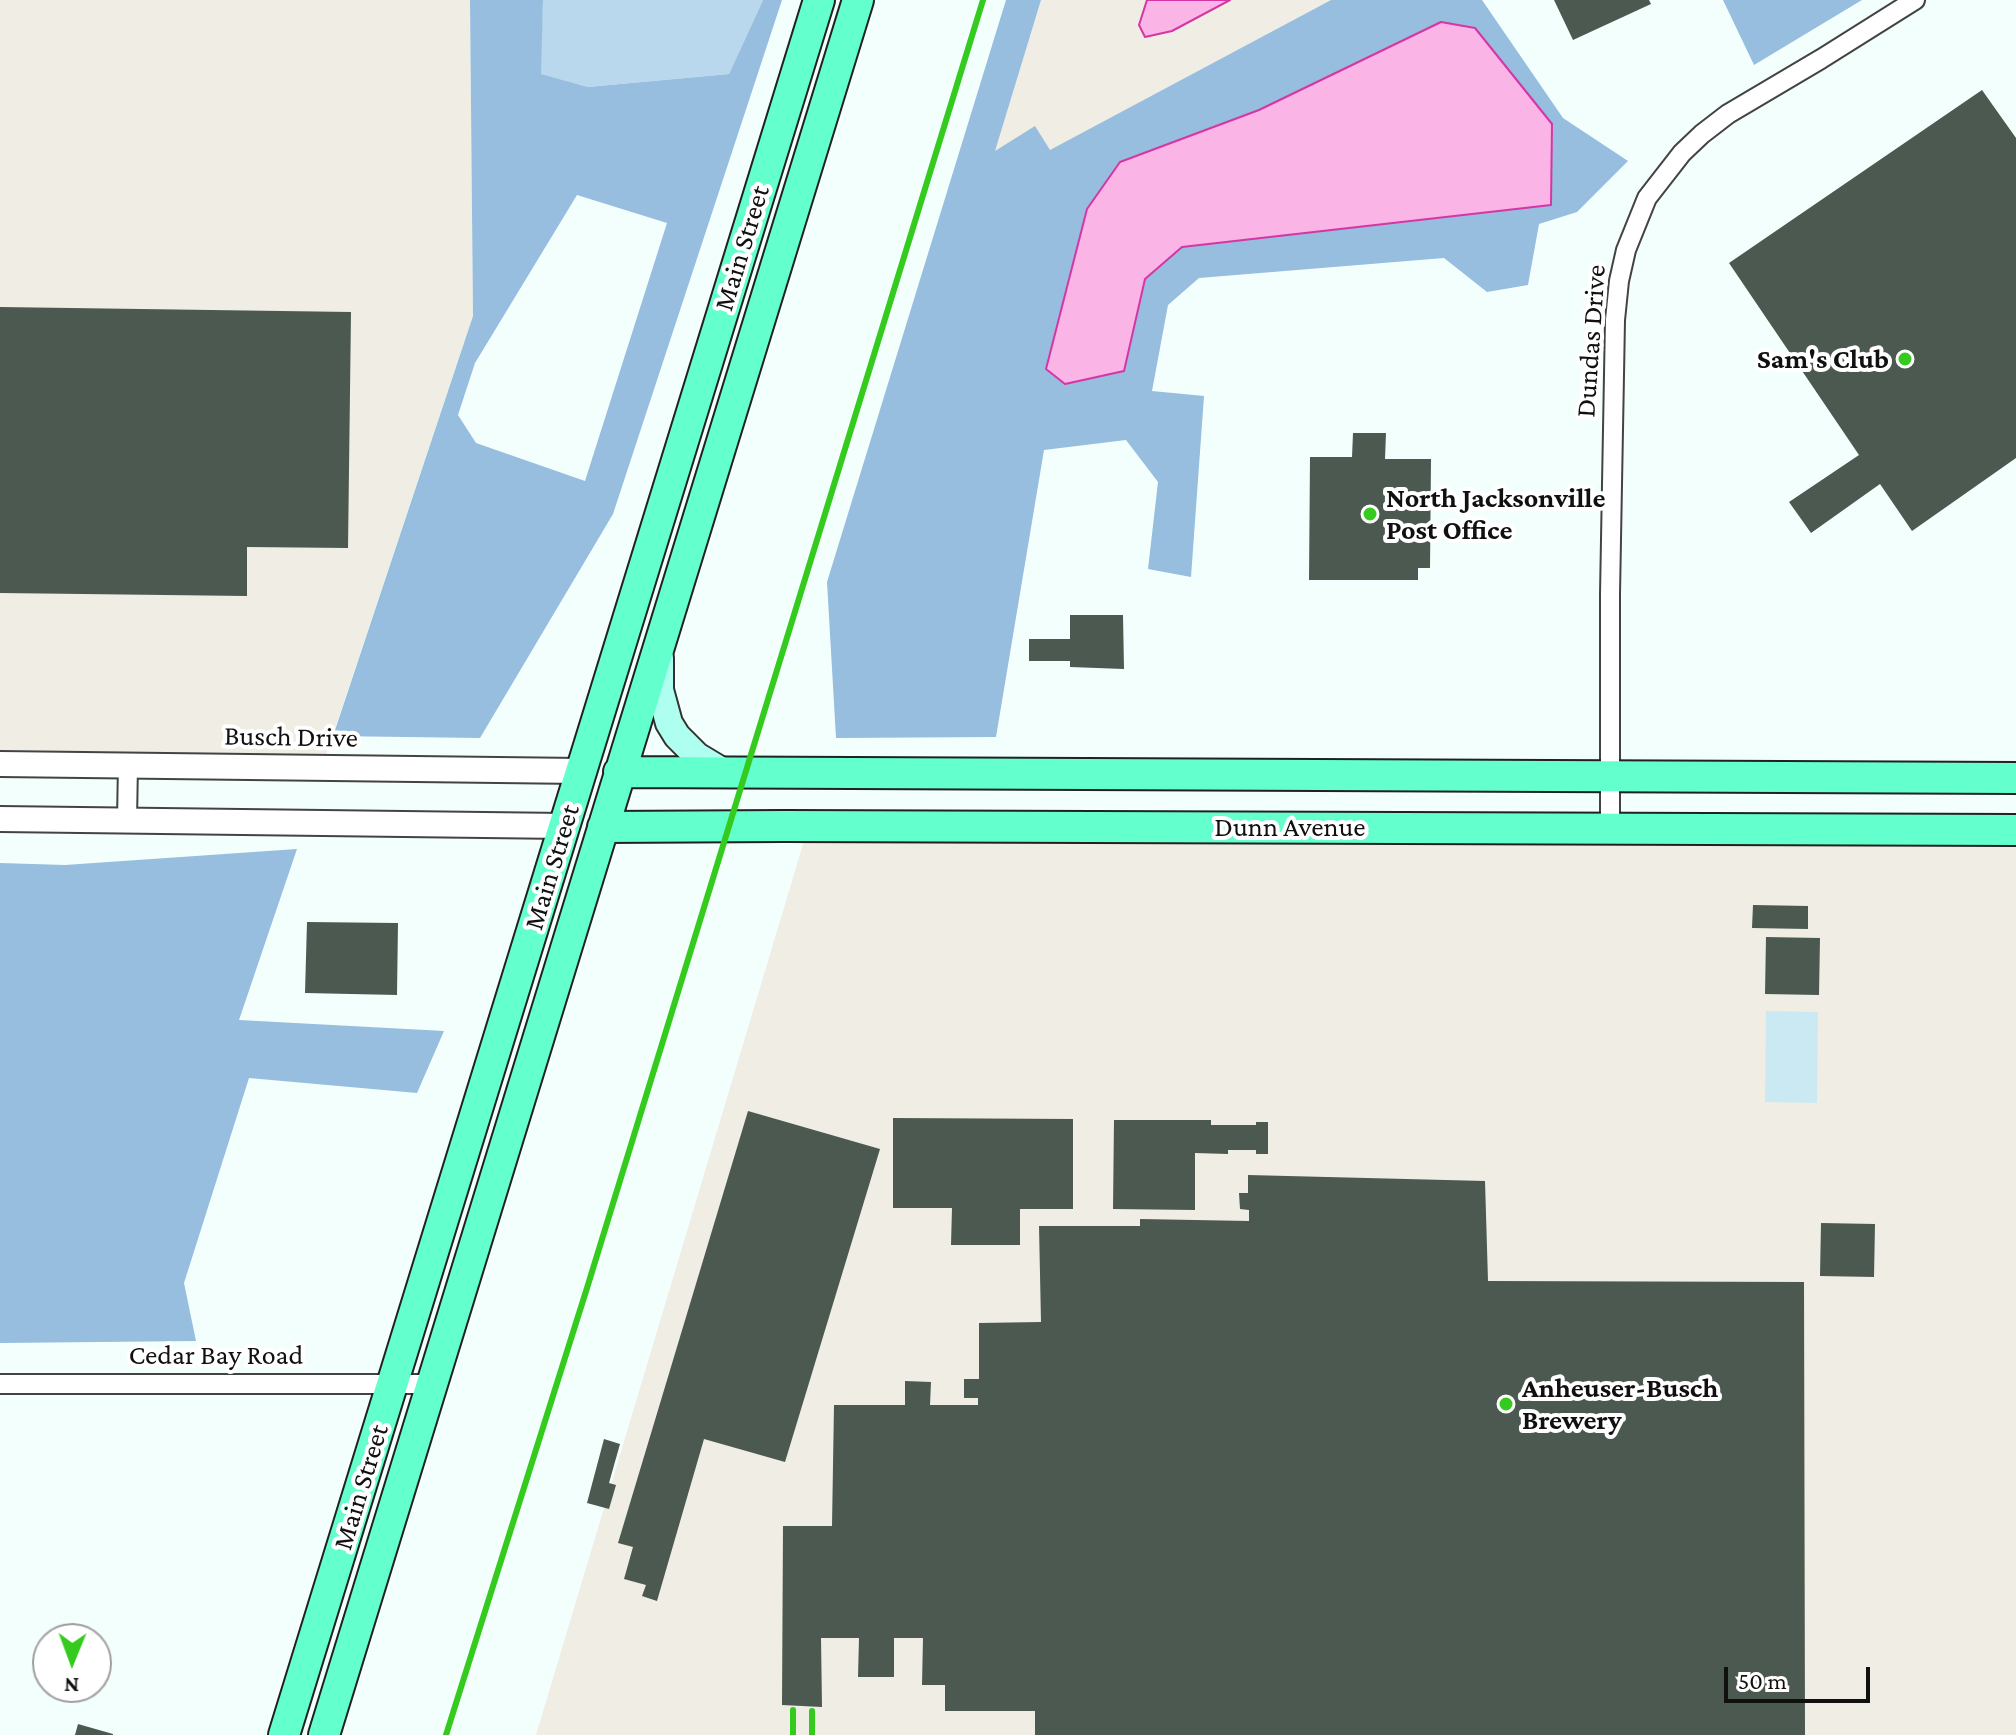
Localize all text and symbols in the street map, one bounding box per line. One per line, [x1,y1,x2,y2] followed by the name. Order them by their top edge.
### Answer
[707,181,777,315] street label: Main Street
[1569,263,1613,419] street label: Dundas Drive
[1757,342,1889,376] place label: Sam's Club
[1896,350,1914,368] marker: Sam's Club
[1386,481,1605,547] place label: North Jacksonville Post Office
[1361,505,1379,523] marker: North Jacksonville Post Office
[224,719,358,755] street label: Busch Drive
[517,800,587,934] street label: Main Street
[1214,810,1366,844] street label: Dunn Avenue
[129,1338,303,1372] street label: Cedar Bay Road
[1522,1371,1718,1437] place label: Anheuser-Busch Brewery
[1497,1395,1515,1413] marker: Anheuser-Busch Brewery
[326,1420,396,1554] street label: Main Street
[32,1623,112,1703] north arrow
[1728,1651,1874,1701] scale bar
[1738,1667,1787,1694] text: 50 m
[64,1673,79,1698] text: N

